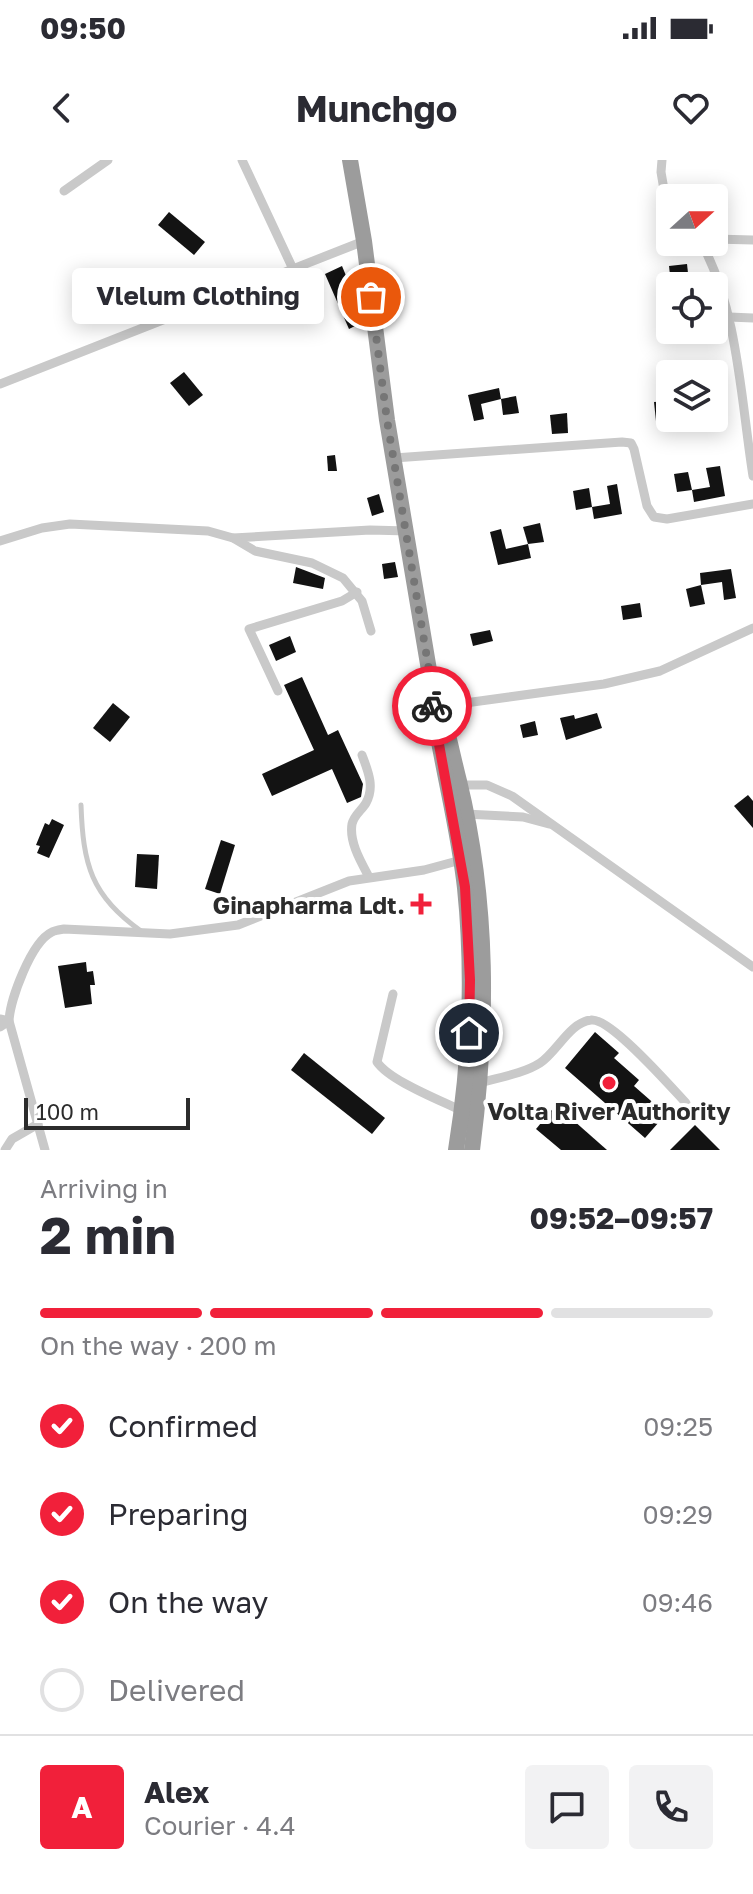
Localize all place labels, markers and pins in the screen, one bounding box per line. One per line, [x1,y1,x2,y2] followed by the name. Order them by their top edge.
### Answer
[337,263,405,331] pin
[71,269,323,325] callout: Vlelum Clothing
[213,890,405,919] place label: Ginapharma Ldt.
[412,895,430,913] marker: Ginapharma Ldt.
[435,999,503,1067] pin
[600,1074,618,1092] marker: Volta River Authority
[487,1096,731,1125] place label: Volta River Authority

